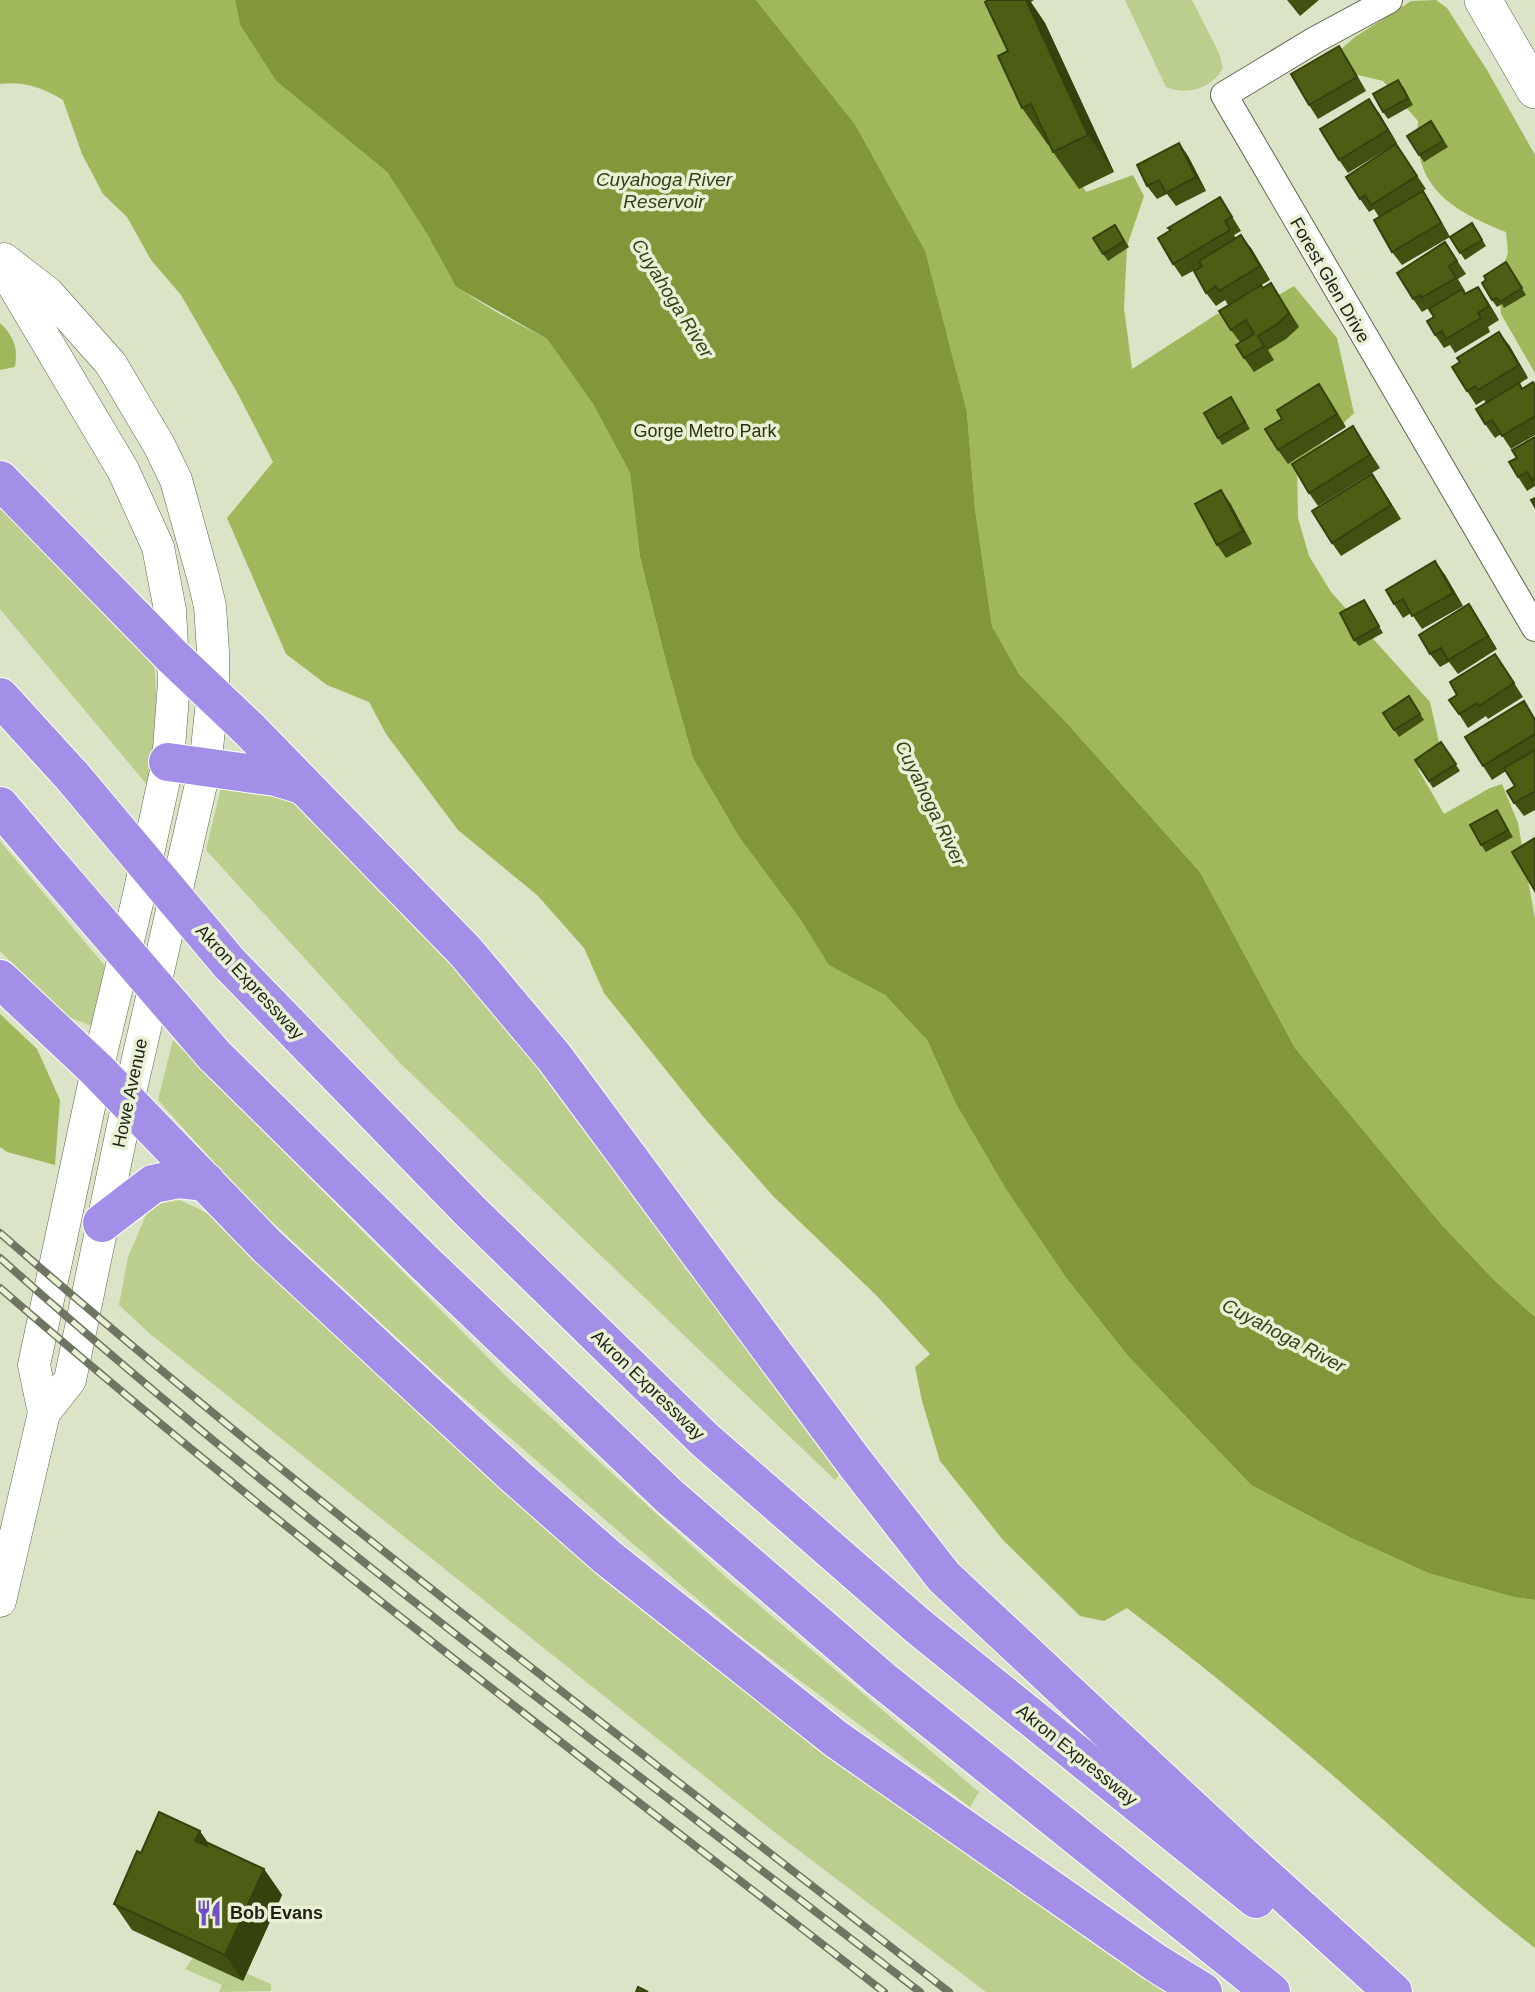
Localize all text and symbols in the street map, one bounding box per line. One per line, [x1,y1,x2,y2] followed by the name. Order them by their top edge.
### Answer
[596,169,733,212] water label: Cuyahoga River Reservoir
[1286,214,1374,346] street label: Forest Glen Drive
[628,235,718,362] water label: Cuyahoga River
[633,421,778,441] park label: Gorge Metro Park
[891,737,970,870] water label: Cuyahoga River
[192,921,308,1043] street label: Akron Expressway
[109,1037,151,1149] street label: Howe Avenue
[1219,1294,1349,1377] water label: Cuyahoga River
[587,1326,709,1444] street label: Akron Expressway
[1013,1700,1141,1810] street label: Akron Expressway
[194,1898,224,1928] restaurant icon: Bob Evans
[230,1903,323,1923] place label: Bob Evans

